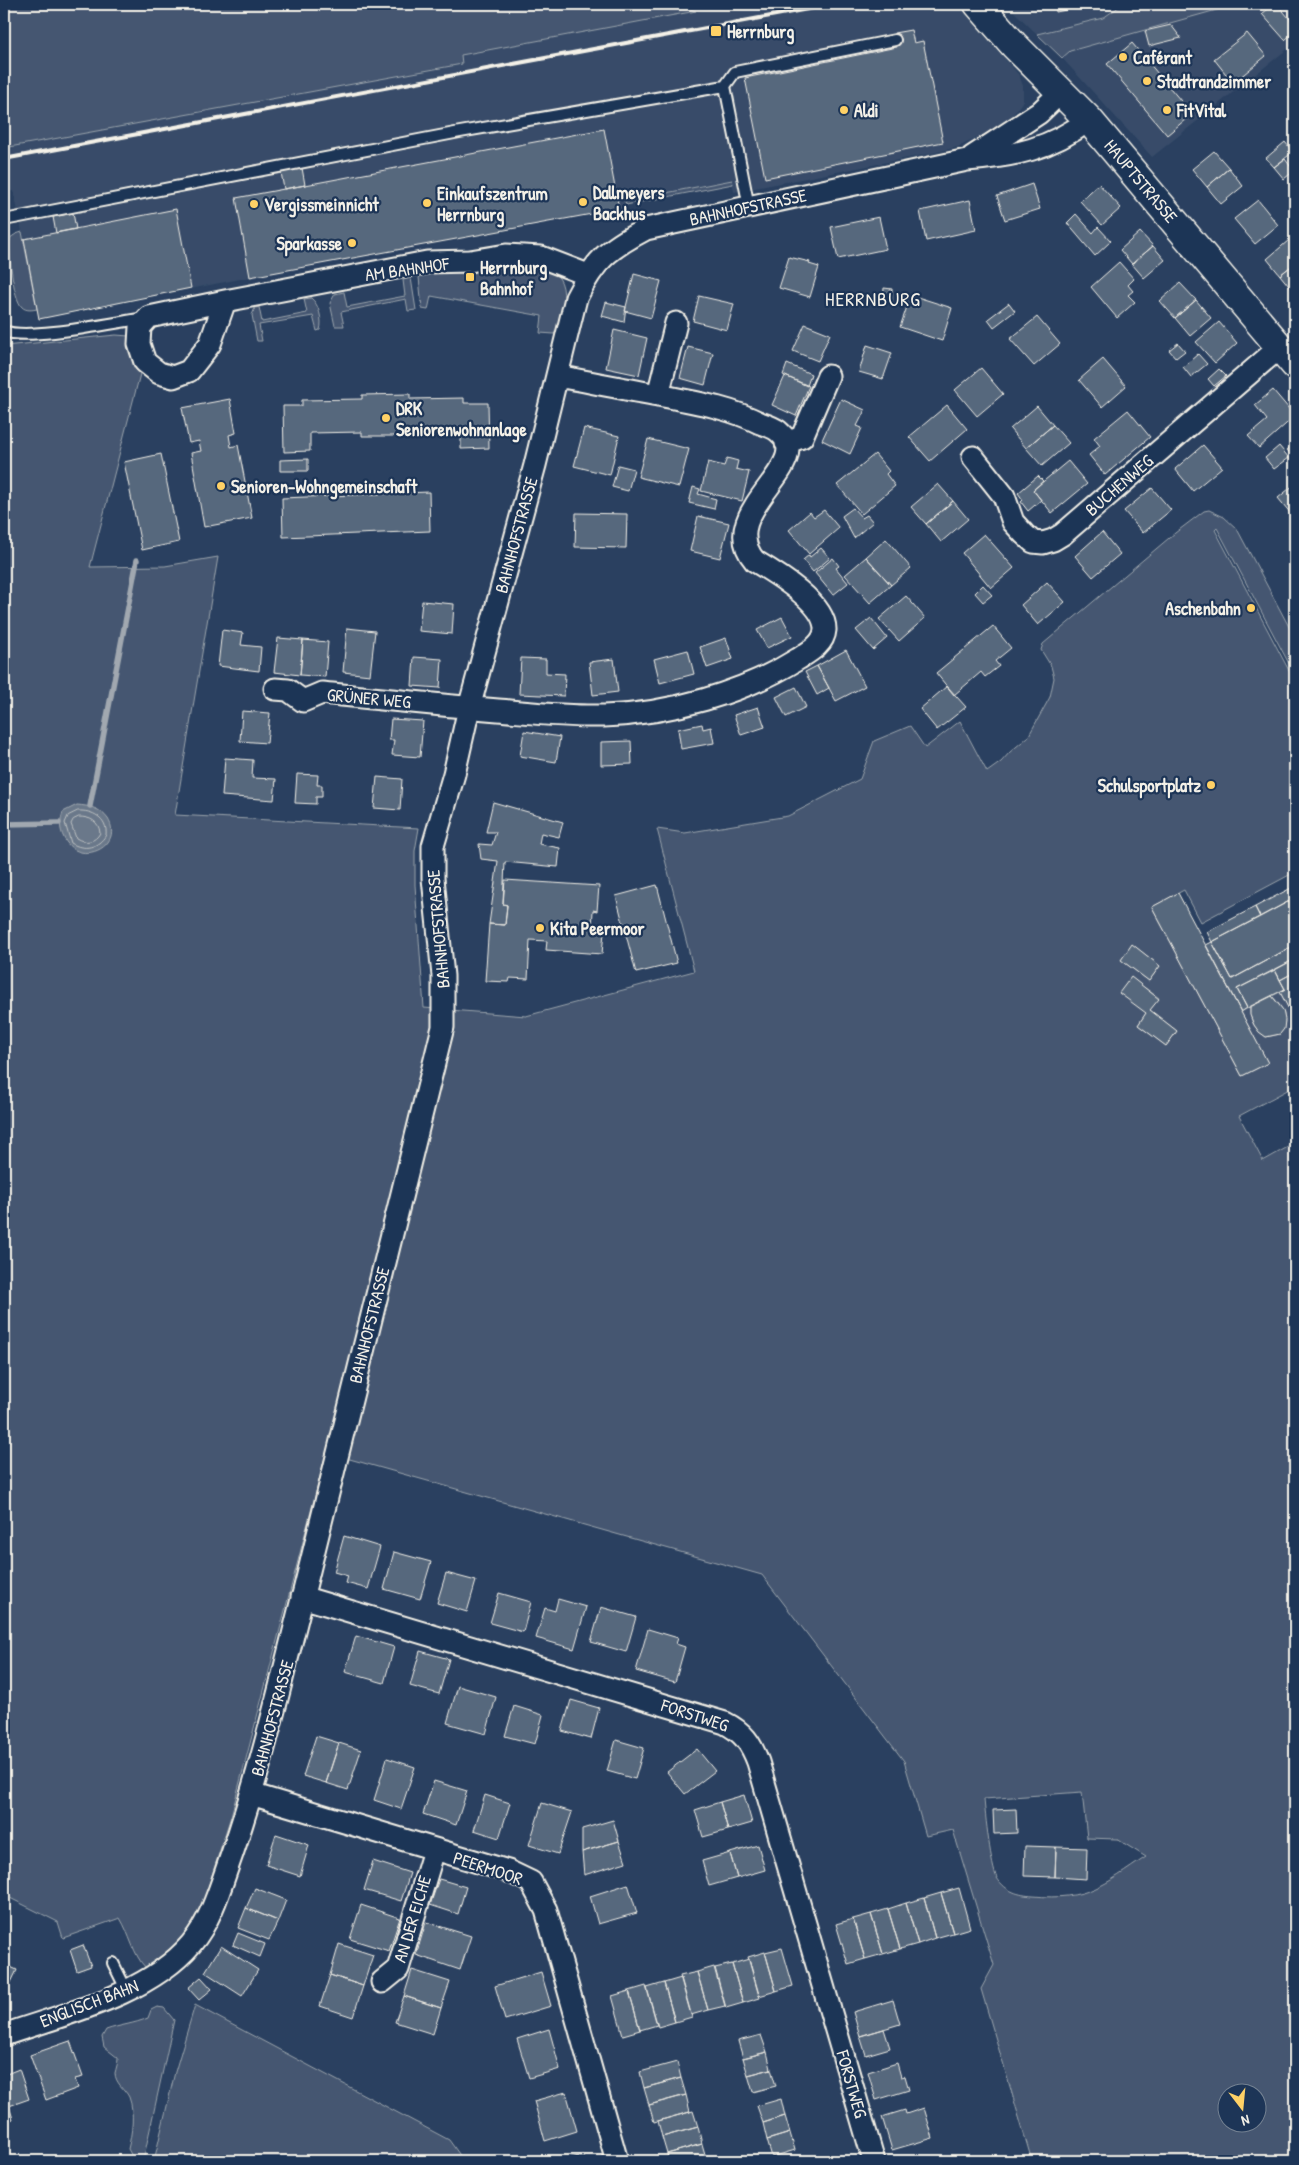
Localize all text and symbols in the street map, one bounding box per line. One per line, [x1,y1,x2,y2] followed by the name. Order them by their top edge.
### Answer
[727,19,794,45] place label: Herrnburg
[709,24,723,38] marker: Herrnburg
[1133,45,1193,70] place label: Caférant
[1117,51,1129,63] marker: Caférant
[1157,69,1271,94] place label: Stadtrandzimmer
[1141,75,1153,87] marker: Stadtrandzimmer
[854,98,879,123] place label: Aldi
[1176,98,1227,123] place label: FitVital
[838,104,850,116] marker: Aldi
[1161,104,1173,116] marker: FitVital
[1099,134,1183,228] street label: HAUPTSTRASSE
[593,180,664,226] place label: Dallmeyers Backhus
[437,181,548,228] place label: Einkaufszentrum Herrnburg
[687,182,809,232] street label: BAHNHOFSTRASSE
[264,192,379,218] place label: Vergissmeinnicht
[577,196,589,208] marker: Dallmeyers Backhus
[421,197,433,209] marker: Einkaufszentrum Herrnburg
[248,198,260,210] marker: Vergissmeinnicht
[276,231,343,257] place label: Sparkasse
[346,237,358,249] marker: Sparkasse
[363,251,452,287] street label: AM BAHNHOF
[480,255,547,301] place label: Herrnburg Bahnhof
[464,271,476,283] marker: Herrnburg Bahnhof
[825,285,921,312] district label: HERRNBURG
[396,396,527,443] place label: DRK Seniorenwohnanlage
[380,412,392,424] marker: DRK Seniorenwohnanlage
[1080,448,1159,522] street label: BUCHENWEG
[231,474,418,500] place label: Senioren-Wohngemeinschaft
[488,474,544,596] street label: BAHNHOFSTRASSE
[215,480,227,492] marker: Senioren-Wohngemeinschaft
[1165,596,1241,621] place label: Aschenbahn
[1245,602,1257,614] marker: Aschenbahn
[326,682,412,714] street label: GRÜNER WEG
[1098,773,1201,799] place label: Schulsportplatz
[1205,779,1217,791] marker: Schulsportplatz
[420,868,456,989] street label: BAHNHOFSTRASSE
[550,916,644,941] place label: Kita Peermoor
[534,922,546,934] marker: Kita Peermoor
[342,1264,396,1386] street label: BAHNHOFSTRASSE
[244,1657,300,1779] street label: BAHNHOFSTRASSE
[657,1692,732,1738] street label: FORSTWEG
[450,1845,526,1891] street label: PEERMOOR
[387,1872,437,1966] street label: AN DER EICHE
[36,1973,142,2033] street label: ENGLISCH BAHN
[830,2046,874,2121] street label: FORSTWEG
[1216,2082,1266,2132] north arrow
[1239,2111,1252,2131] text: N

